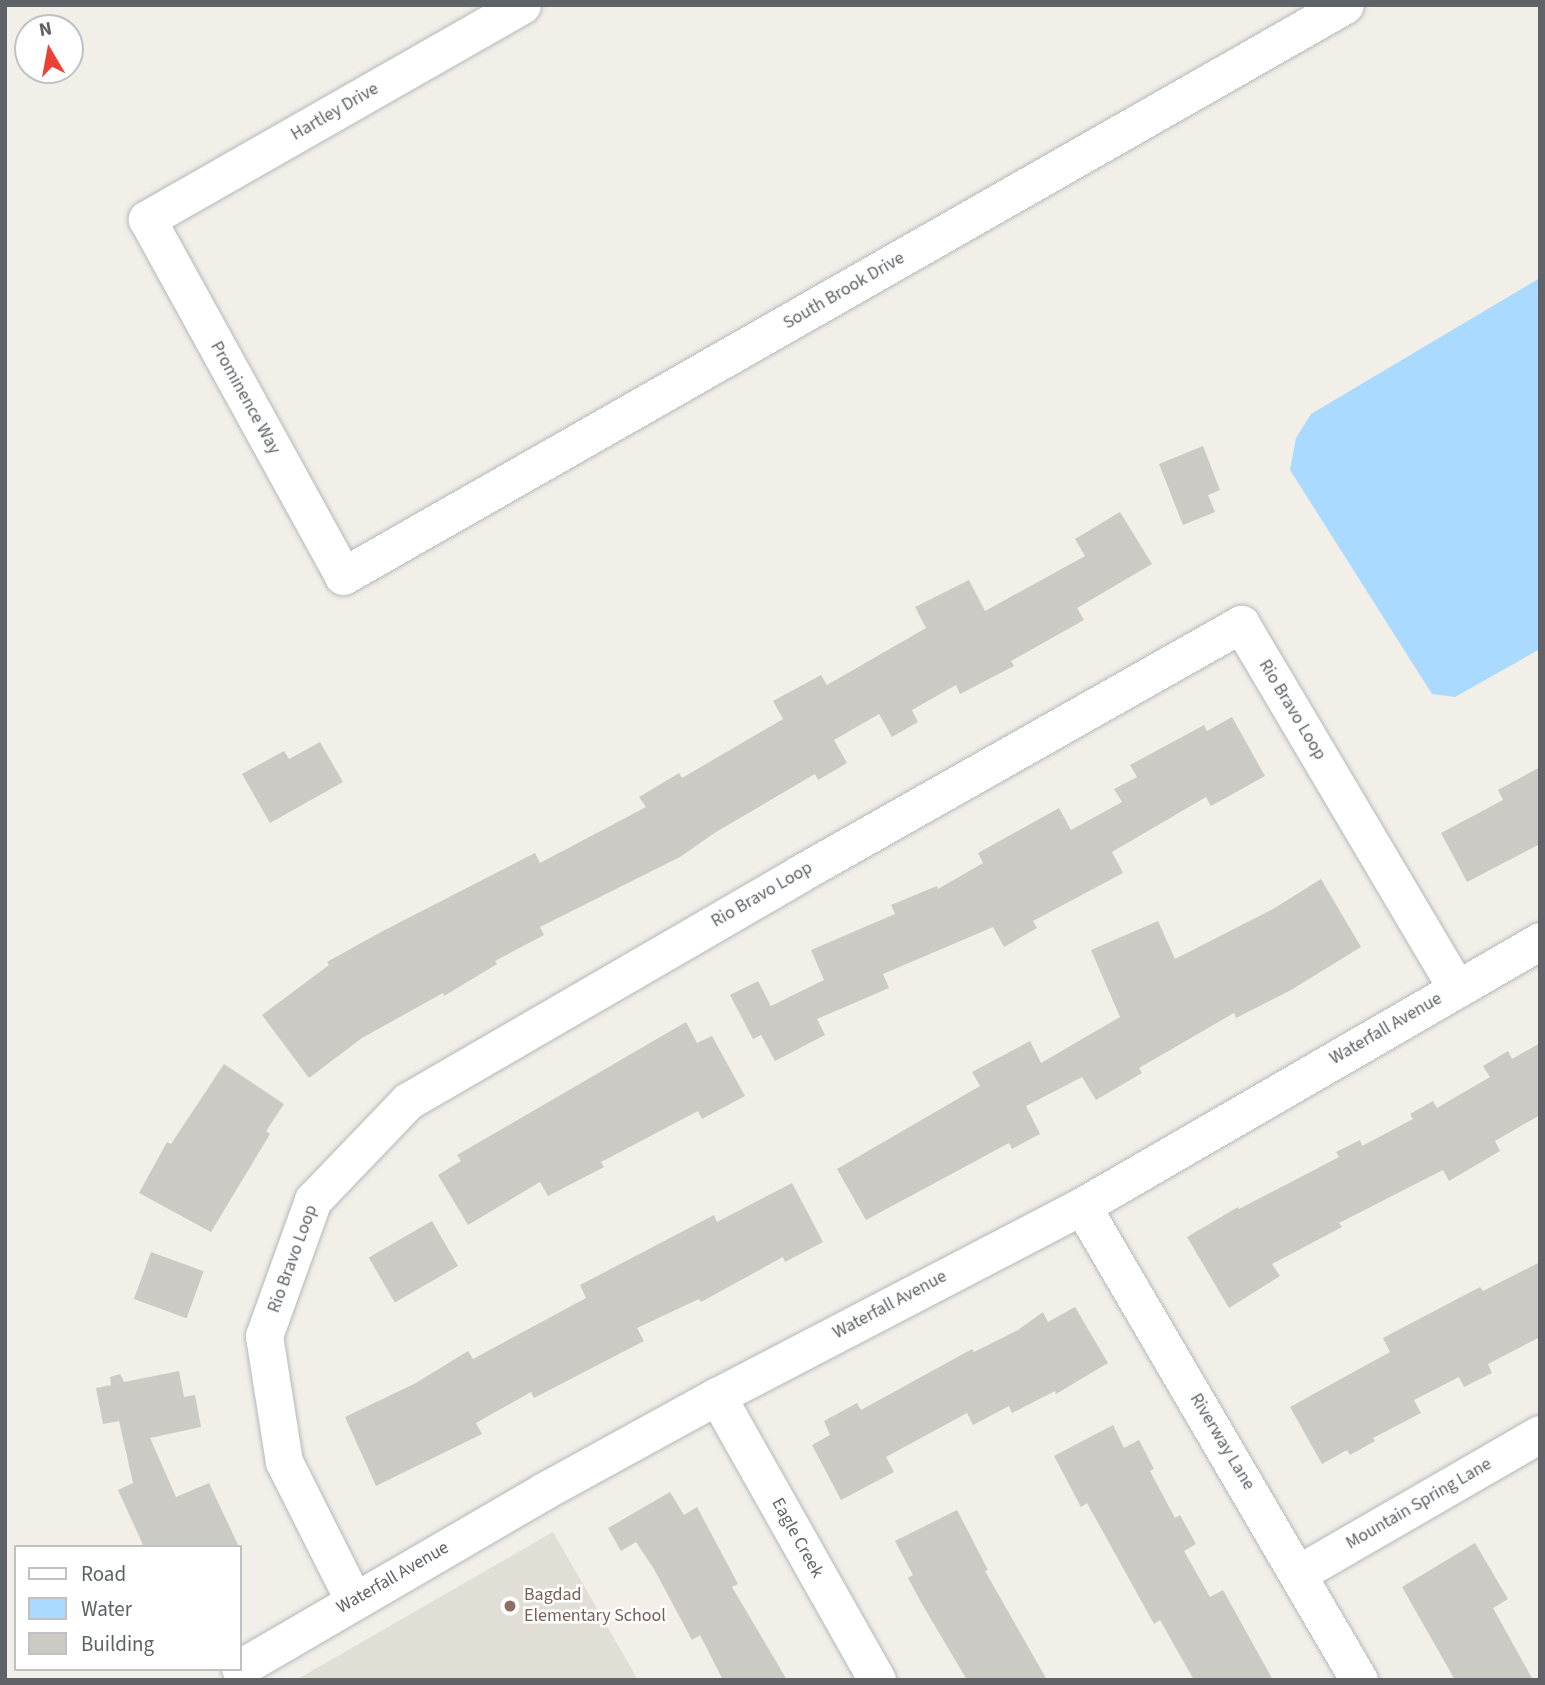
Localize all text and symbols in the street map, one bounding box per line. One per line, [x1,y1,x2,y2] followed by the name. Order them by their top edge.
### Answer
[14,14,84,84] north arrow
[37,15,54,44] text: N
[287,78,383,146] street label: Hartley Drive
[780,248,908,334] street label: South Brook Drive
[205,338,285,458] street label: Prominence Way
[1254,656,1330,764] street label: Rio Bravo Loop
[708,857,816,933] street label: Rio Bravo Loop
[1326,988,1446,1070] street label: Waterfall Avenue
[263,1202,323,1316] street label: Rio Bravo Loop
[829,1266,951,1344] street label: Waterfall Avenue
[1185,1390,1259,1494] street label: Riverway Lane
[1342,1454,1496,1554] street label: Mountain Spring Lane
[766,1494,828,1582] street label: Eagle Creek
[333,1537,453,1619] street label: Waterfall Avenue
[14,1545,242,1671] legend
[81,1559,126,1589] text: Road
[524,1585,666,1628] place label: Bagdad Elementary School
[81,1594,132,1624] text: Water
[502,1598,518,1614] marker: Bagdad Elementary School
[81,1629,154,1659] text: Building

